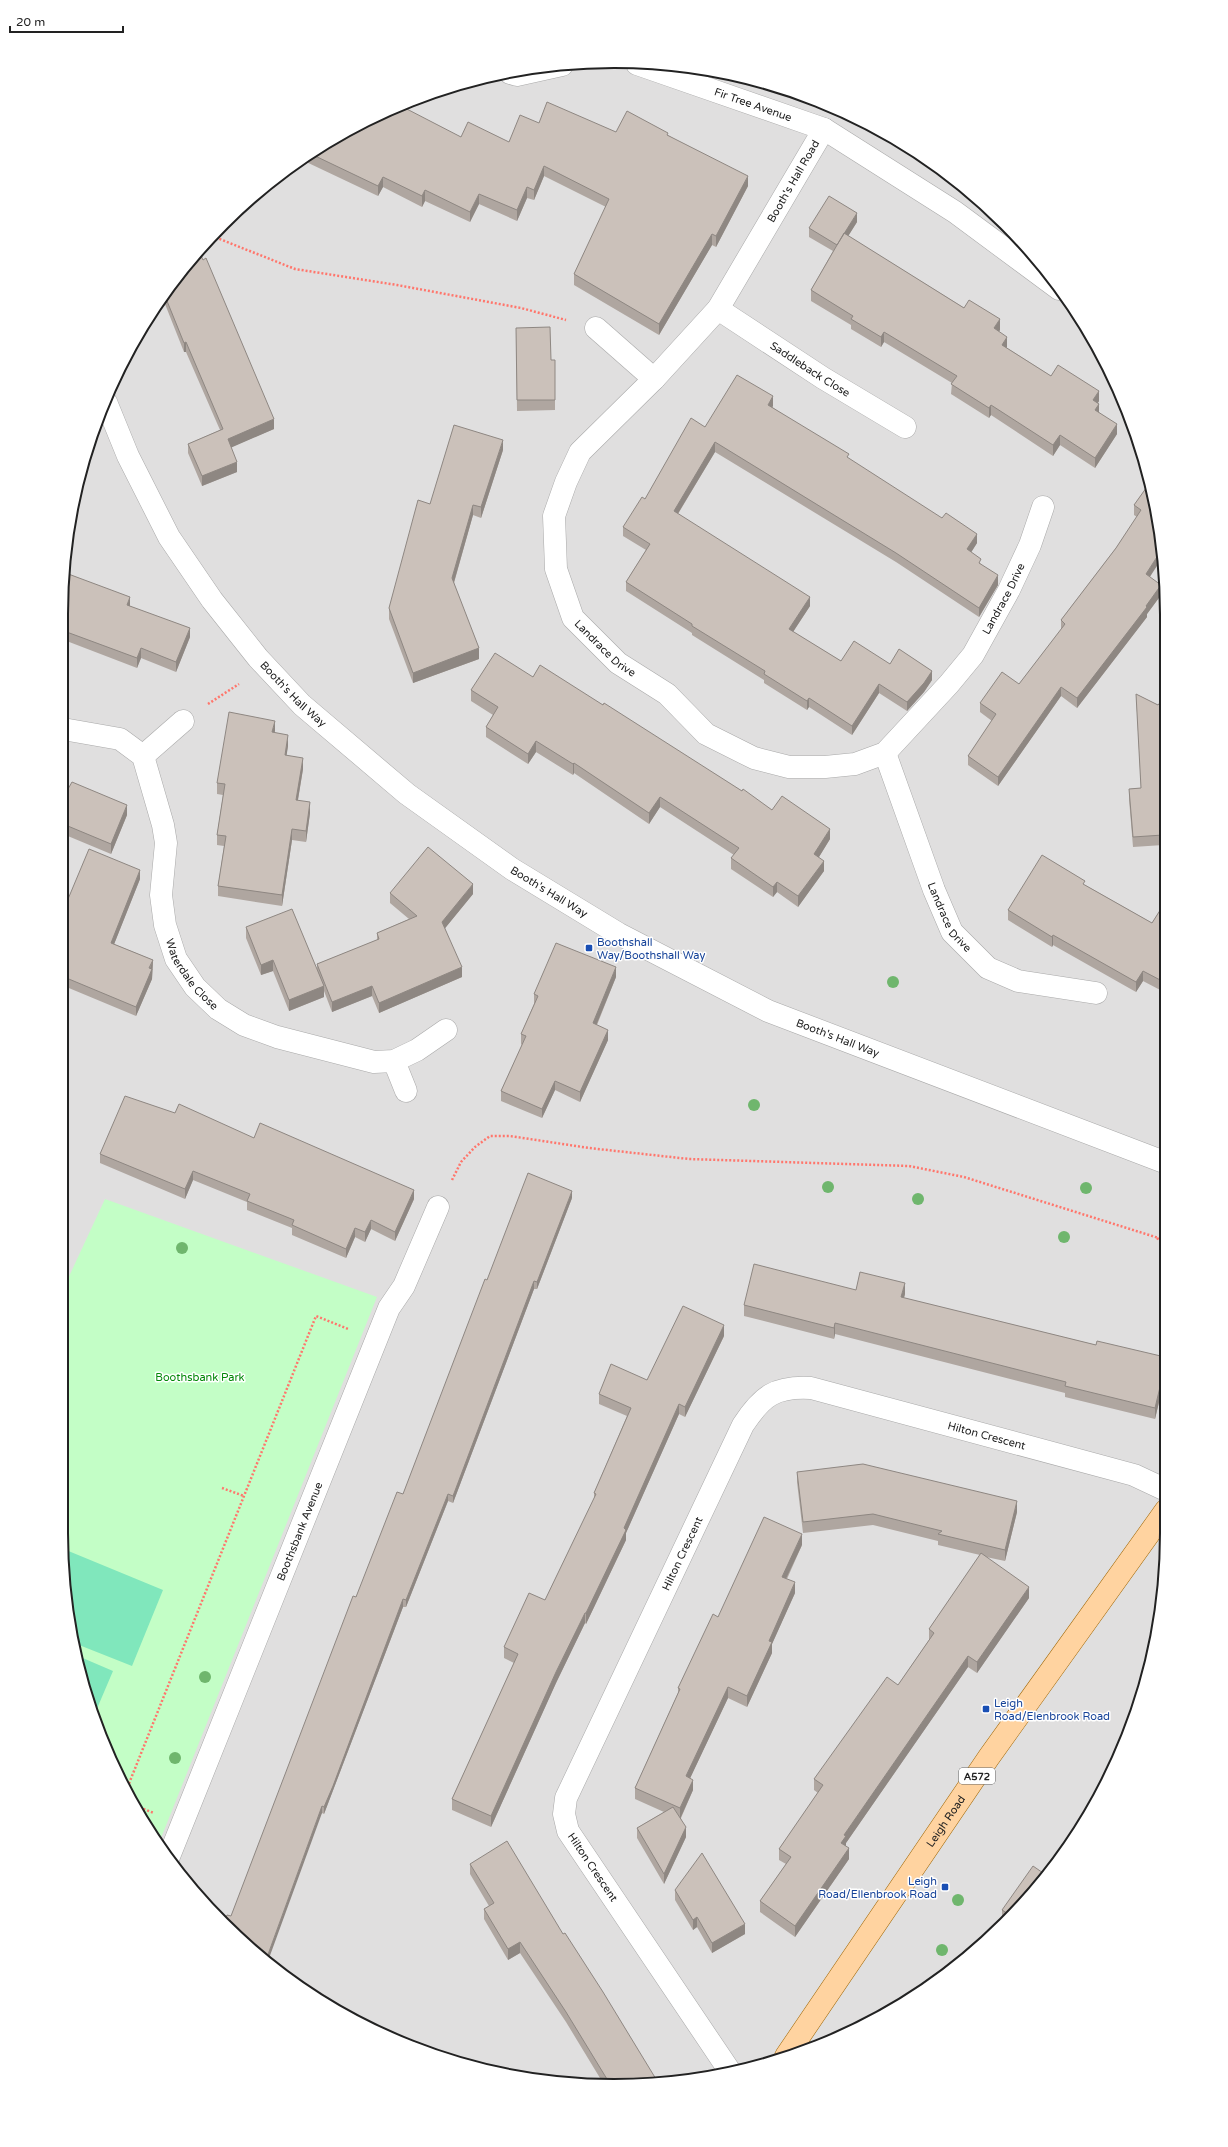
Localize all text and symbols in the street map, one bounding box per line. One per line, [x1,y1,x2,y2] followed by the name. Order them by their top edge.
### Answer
[10,8,123,34] scale bar
[16,15,45,29] text: 20 m
[712,85,794,124] street label: Fir Tree Avenue
[765,138,822,225] street label: Booth's Hall Road
[767,339,852,400] street label: Saddleback Close
[980,561,1028,637] street label: Landrace Drive
[572,617,638,680] street label: Landrace Drive
[257,659,329,730] street label: Booth's Hall Way
[508,864,590,920] street label: Booth's Hall Way
[925,881,974,955] street label: Landrace Drive
[597,936,705,962] place label: Boothshall Way/Boothshall Way
[163,937,221,1013] street label: Waterdale Close
[584,943,594,953] marker: Boothshall Way/Boothshall Way
[794,1016,881,1060] street label: Booth's Hall Way
[155,1371,245,1384] park label: Boothsbank Park
[946,1419,1027,1453] street label: Hilton Crescent
[274,1480,325,1583] street label: Boothsbank Avenue
[659,1515,706,1593] street label: Hilton Crescent
[994,1697,1110,1723] place label: Leigh Road/Elenbrook Road
[981,1704,991,1714] marker: Leigh Road/Elenbrook Road
[959,1768,995,1784] road number: A572
[924,1793,968,1850] street label: Leigh Road
[565,1830,620,1904] street label: Hilton Crescent
[818,1875,937,1901] place label: Leigh Road/Ellenbrook Road
[940,1882,950,1892] marker: Leigh Road/Ellenbrook Road

